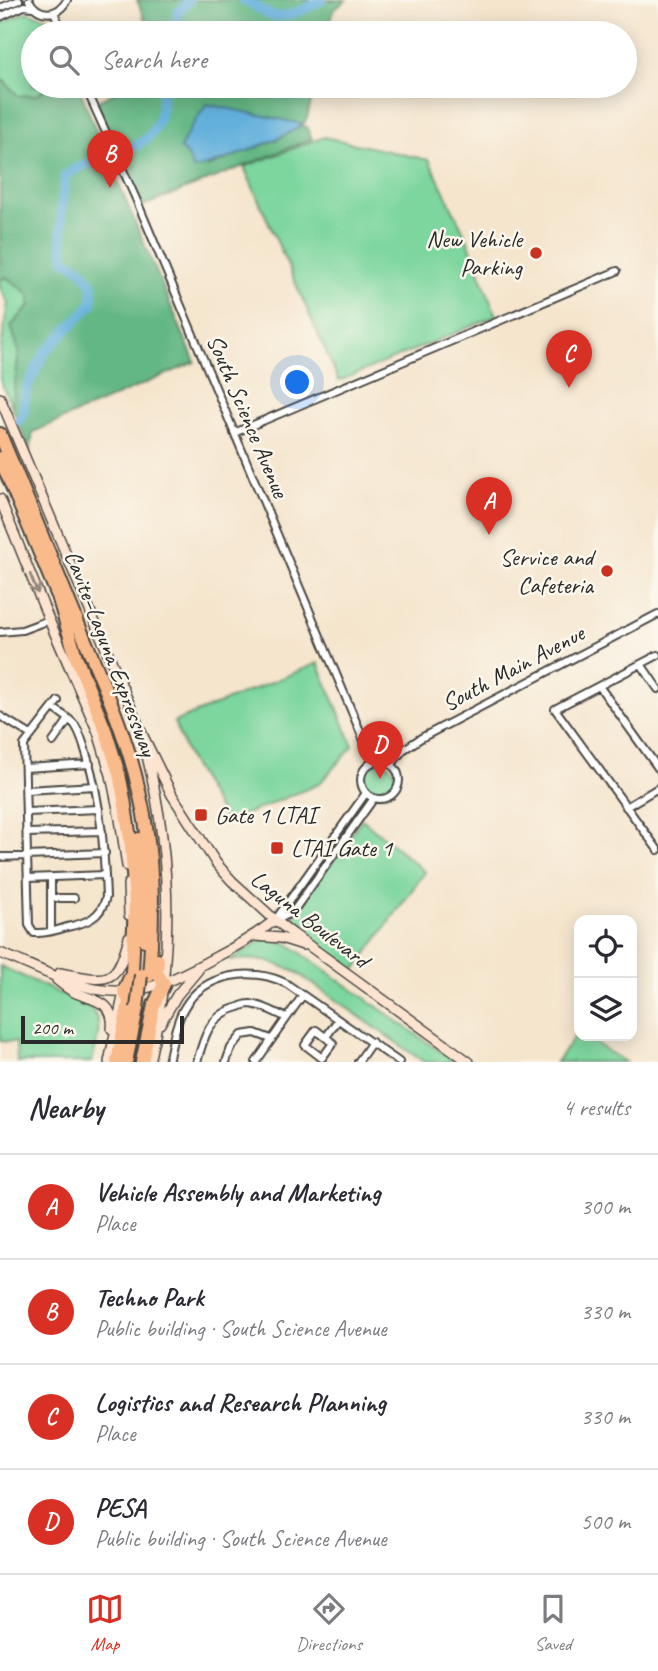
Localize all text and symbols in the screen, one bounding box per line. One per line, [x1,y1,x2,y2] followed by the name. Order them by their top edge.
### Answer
[21,21,637,98] search box
[45,41,83,79] icon: search
[101,43,207,76] text: Search here
[87,130,133,188] pin: B
[426,224,524,282] place label: New Vehicle Parking
[528,245,544,261] marker: New Vehicle Parking
[200,330,297,504] street label: South Science Avenue
[546,330,592,388] pin: C
[280,365,314,399] your location
[466,477,512,535] pin: A
[500,542,597,600] place label: Service and Cafeteria
[58,546,165,762] street label: Cavite–Laguna Expressway
[599,563,615,579] marker: Service and Cafeteria
[28,572,41,594] one-way arrow
[437,617,591,718] street label: South Main Avenue
[357,721,403,779] pin: D
[215,800,321,830] place label: Gate 1 LTAI
[193,807,209,823] marker: Gate 1 LTAI
[291,833,394,863] place label: LTAI Gate 1
[269,840,285,856] marker: LTAI Gate 1
[245,863,378,977] street label: Laguna Boulevard
[574,915,637,1041] map controls
[574,915,637,978] button: locate
[574,978,637,1041] button: layers
[21,1013,184,1045] scale bar
[32,1016,73,1040] text: 200 m
[28,1089,104,1127] text: Nearby
[563,1093,630,1122] text: 4 results
[95,1176,380,1209] text: Vehicle Assembly and Marketing
[45,1192,57,1221] text: A
[581,1192,630,1221] text: 300 m
[95,1209,135,1238] text: Place
[95,1281,204,1314] text: Techno Park
[45,1297,57,1326] text: B
[581,1297,630,1326] text: 330 m
[95,1314,387,1343] text: Public building · South Science Avenue
[95,1386,386,1419] text: Logistics and Research Planning
[46,1402,56,1431] text: C
[581,1402,630,1431] text: 330 m
[95,1419,135,1448] text: Place
[95,1491,146,1524] text: PESA
[44,1507,58,1536] text: D
[581,1507,630,1536] text: 500 m
[95,1524,387,1553] text: Public building · South Science Avenue
[86,1590,124,1656] tab: Map
[296,1590,362,1656] tab: Directions
[534,1590,572,1656] tab: Saved

